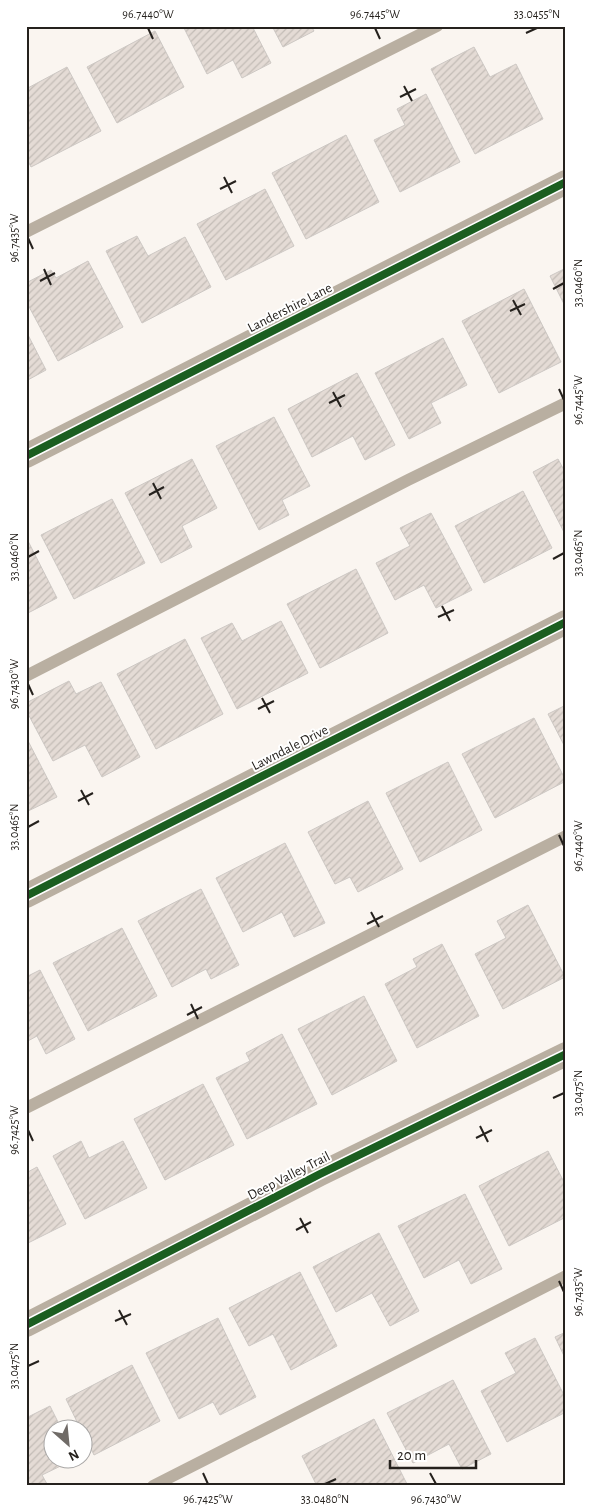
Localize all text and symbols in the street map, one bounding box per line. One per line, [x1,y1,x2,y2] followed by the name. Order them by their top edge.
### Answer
[122,8,174,20] text: 96.7440°W
[350,8,400,20] text: 96.7445°W
[514,8,560,20] text: 33.0455°N
[8,213,20,263] text: 96.7435°W
[572,259,584,307] text: 33.0460°N
[246,281,334,335] street label: Landershire Lane
[572,375,584,425] text: 96.7445°W
[572,529,584,577] text: 33.0465°N
[8,533,20,581] text: 33.0460°N
[8,658,20,709] text: 96.7430°W
[249,723,331,773] street label: Lawndale Drive
[8,803,20,851] text: 33.0465°N
[572,820,584,872] text: 96.7440°W
[572,1070,584,1116] text: 33.0475°N
[8,1105,20,1155] text: 96.7425°W
[246,1149,332,1203] street label: Deep Valley Trail
[572,1267,584,1317] text: 96.7435°W
[8,1343,20,1389] text: 33.0475°N
[42,1420,92,1470] north arrow
[390,1437,476,1469] scale bar
[66,1446,81,1463] text: N
[397,1448,426,1463] text: 20 m
[183,1493,233,1505] text: 96.7425°W
[301,1493,349,1505] text: 33.0480°N
[411,1493,462,1505] text: 96.7430°W

